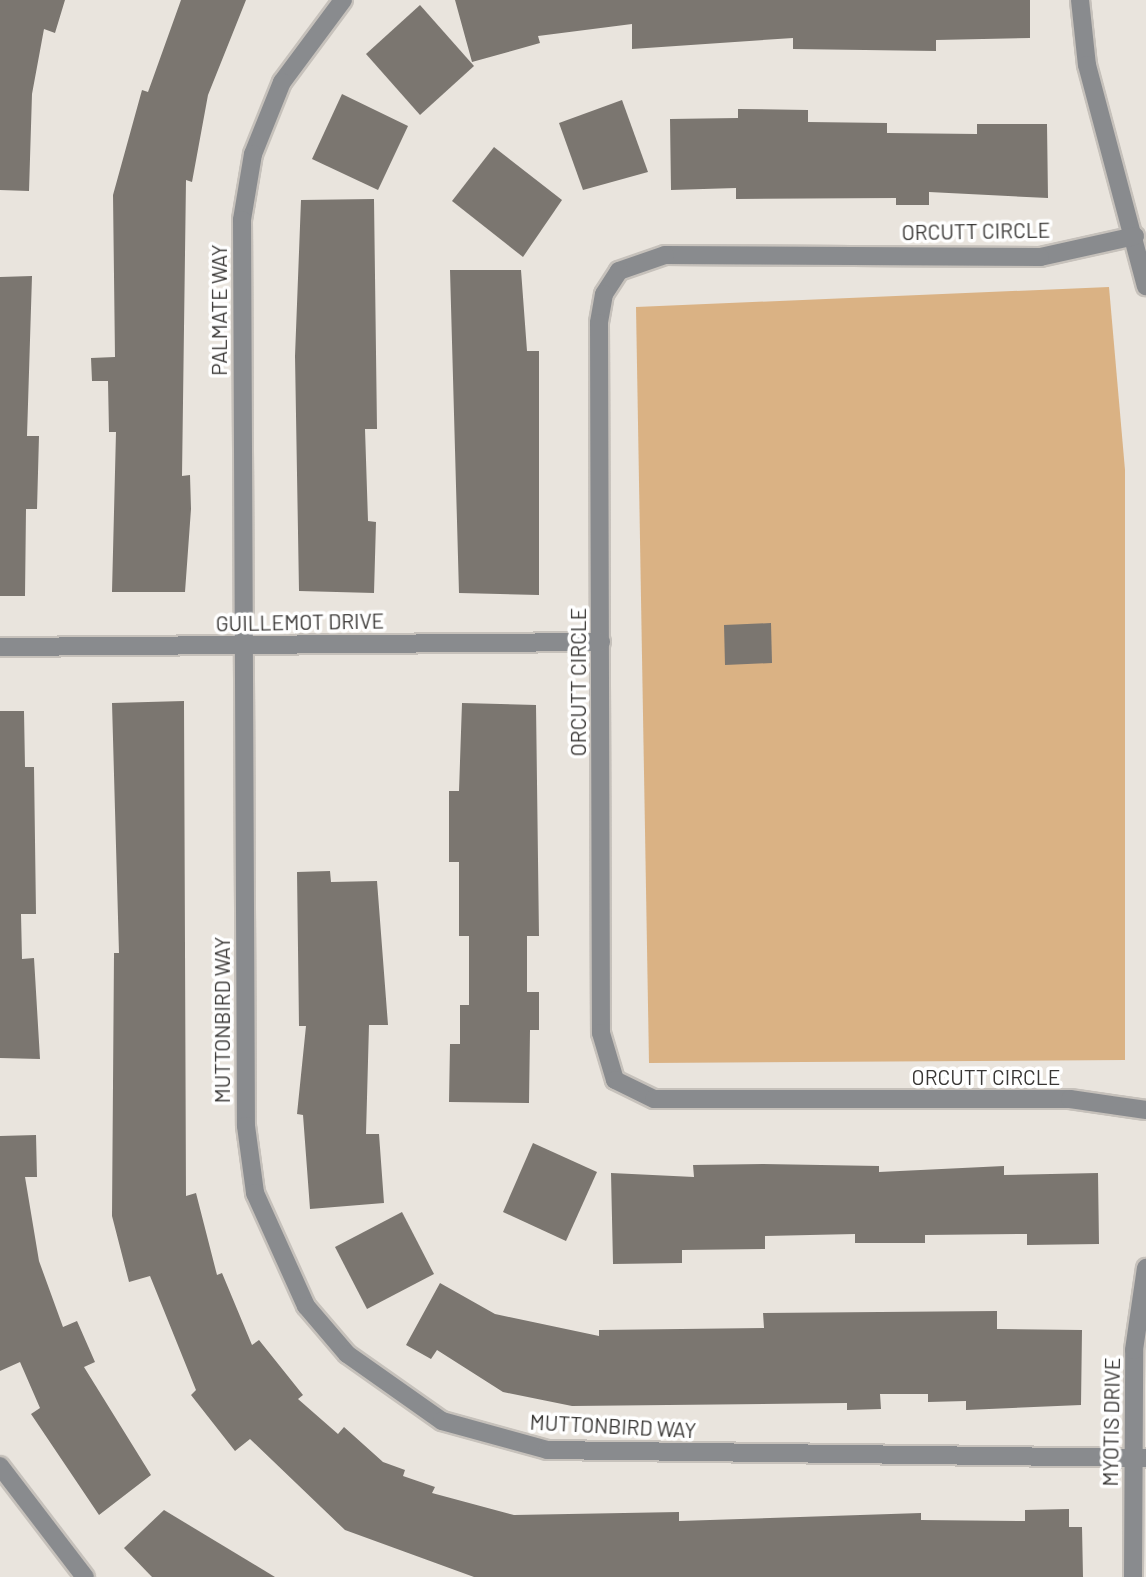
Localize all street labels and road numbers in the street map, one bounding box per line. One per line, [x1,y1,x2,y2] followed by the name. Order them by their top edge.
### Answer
[901,217,1051,245] street label: ORCUTT CIRCLE
[206,244,232,376] street label: PALMATE WAY
[216,608,384,636] street label: GUILLEMOT DRIVE
[565,608,591,756] street label: ORCUTT CIRCLE
[209,937,235,1103] street label: MUTTONBIRD WAY
[912,1064,1060,1090] street label: ORCUTT CIRCLE
[1097,1357,1125,1487] street label: MYOTIS DRIVE
[529,1409,697,1443] street label: MUTTONBIRD WAY

